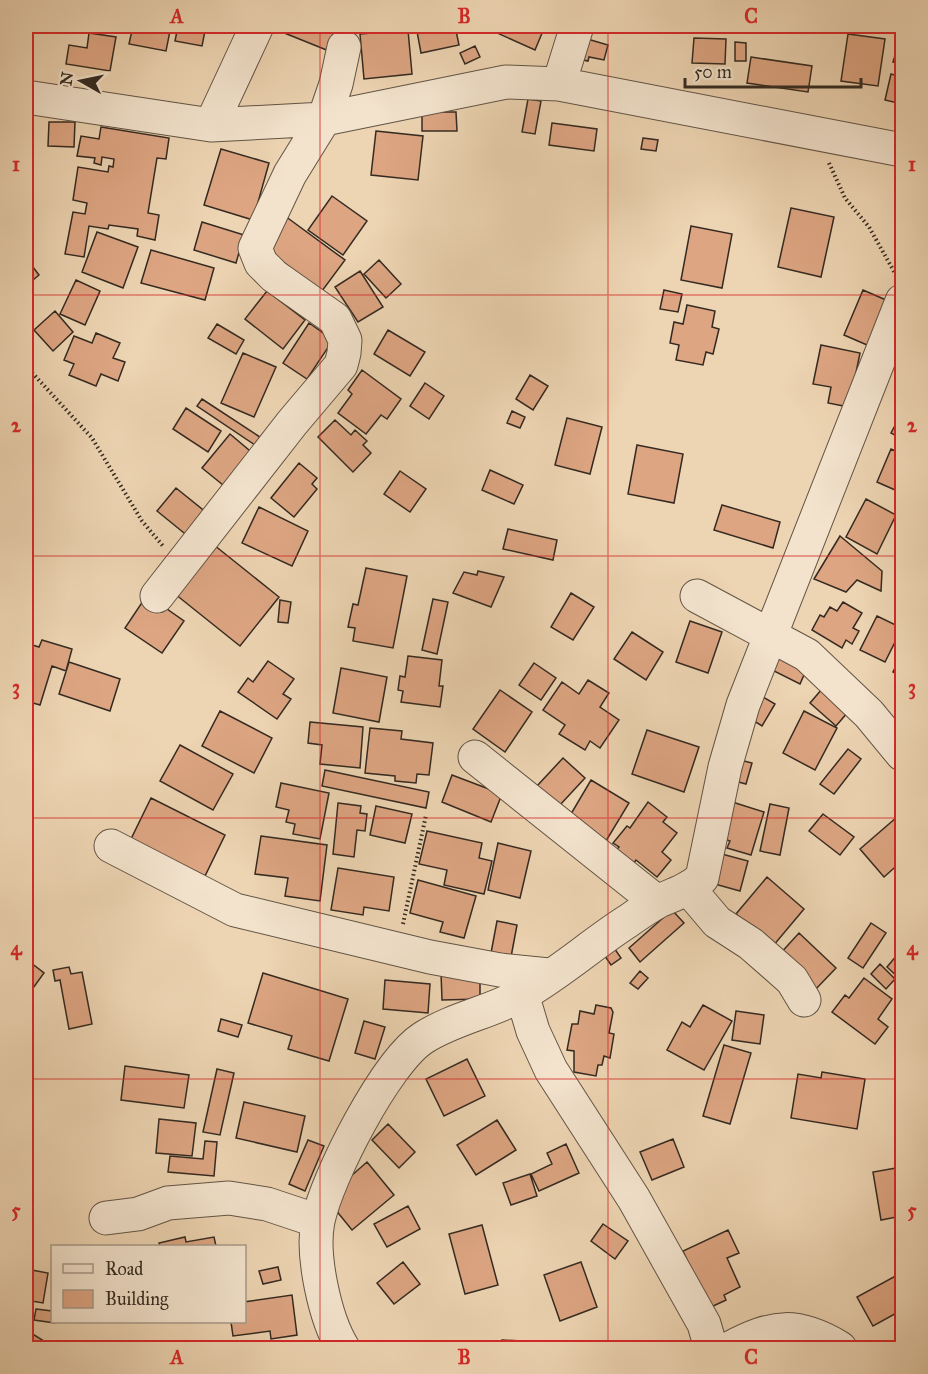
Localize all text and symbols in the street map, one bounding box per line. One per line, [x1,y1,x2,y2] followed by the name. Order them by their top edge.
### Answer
[168,4,184,28] text: A
[457,4,471,28] text: B
[744,4,758,28] text: C
[51,51,111,111] north arrow
[685,51,860,89] scale bar
[694,61,732,83] text: 50 m
[56,70,77,87] text: N
[12,152,20,176] text: 1
[908,152,916,176] text: 1
[11,413,22,437] text: 2
[907,413,918,437] text: 2
[12,675,20,700] text: 3
[908,675,916,700] text: 3
[10,936,22,961] text: 4
[906,936,918,961] text: 4
[11,1198,21,1222] text: 5
[907,1198,917,1222] text: 5
[51,1245,246,1323] legend
[105,1258,143,1280] text: Road
[105,1288,169,1311] text: Building
[168,1345,184,1369] text: A
[457,1345,471,1369] text: B
[744,1345,758,1369] text: C

